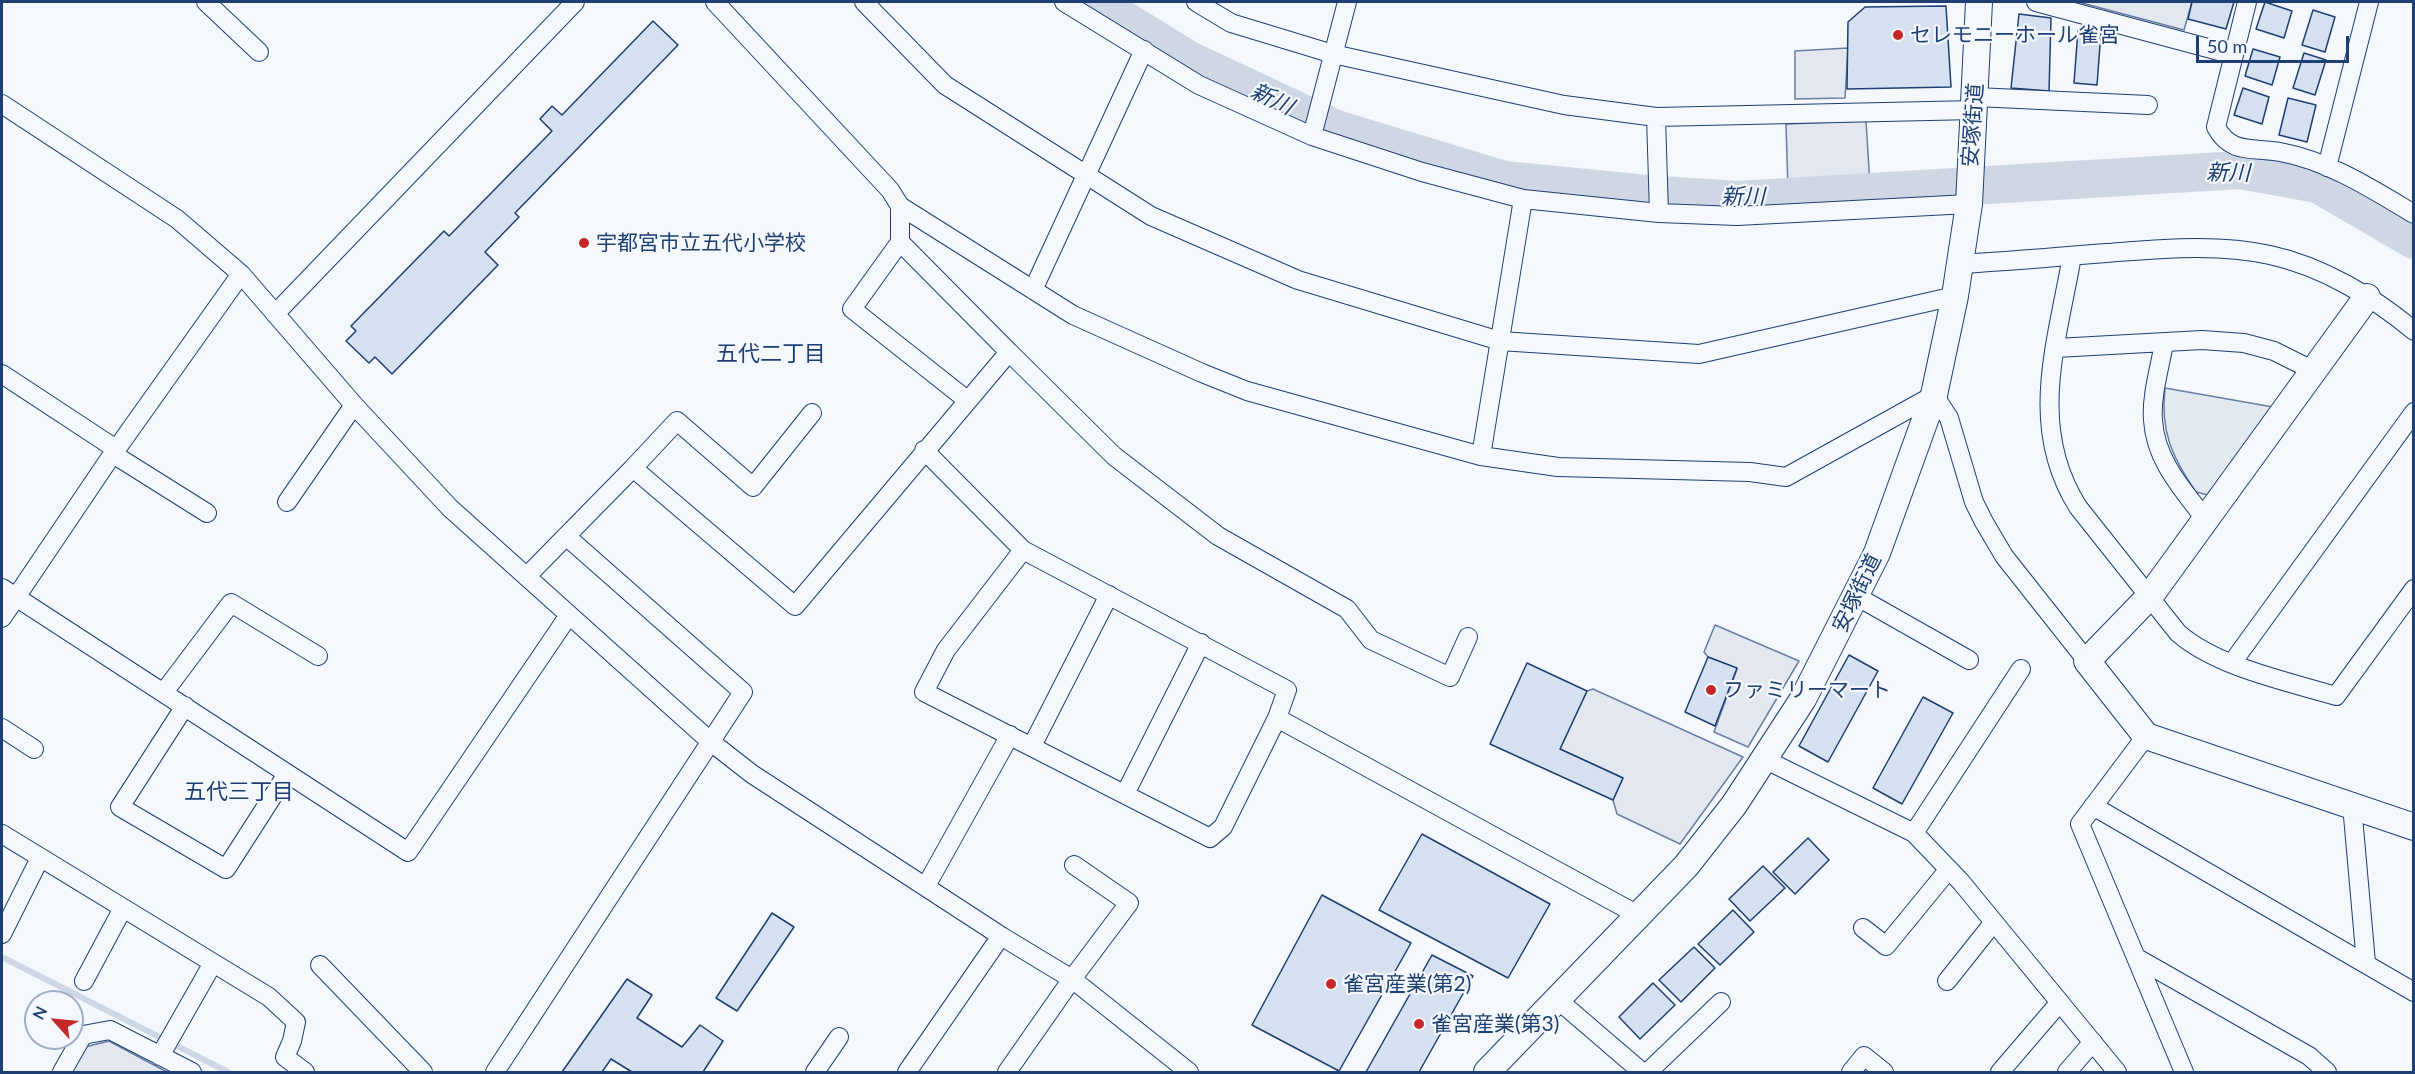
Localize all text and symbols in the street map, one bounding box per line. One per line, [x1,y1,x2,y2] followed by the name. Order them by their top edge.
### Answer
[1910,22,2120,48] place label: セレモニーホール雀宮
[2199,24,2352,62] scale bar
[1891,28,1905,42] marker: セレモニーホール雀宮
[2207,35,2247,57] text: 50 m
[1246,78,1298,120] water label: 新川
[1958,82,1988,168] street label: 安塚街道
[2206,159,2250,187] water label: 新川
[1721,184,1765,210] water label: 新川
[596,230,806,256] place label: 宇都宮市立五代小学校
[577,236,591,250] marker: 宇都宮市立五代小学校
[716,341,826,367] district label: 五代二丁目
[1827,550,1887,636] street label: 安塚街道
[1723,677,1891,703] place label: ファミリーマート
[1704,683,1718,697] marker: ファミリーマート
[184,779,294,805] district label: 五代三丁目
[1343,971,1471,997] place label: 雀宮産業(第2)
[1324,977,1338,991] marker: 雀宮産業(第2)
[24,990,84,1050] north arrow
[28,1003,51,1022] text: N
[1431,1011,1559,1037] place label: 雀宮産業(第3)
[1412,1017,1426,1031] marker: 雀宮産業(第3)

